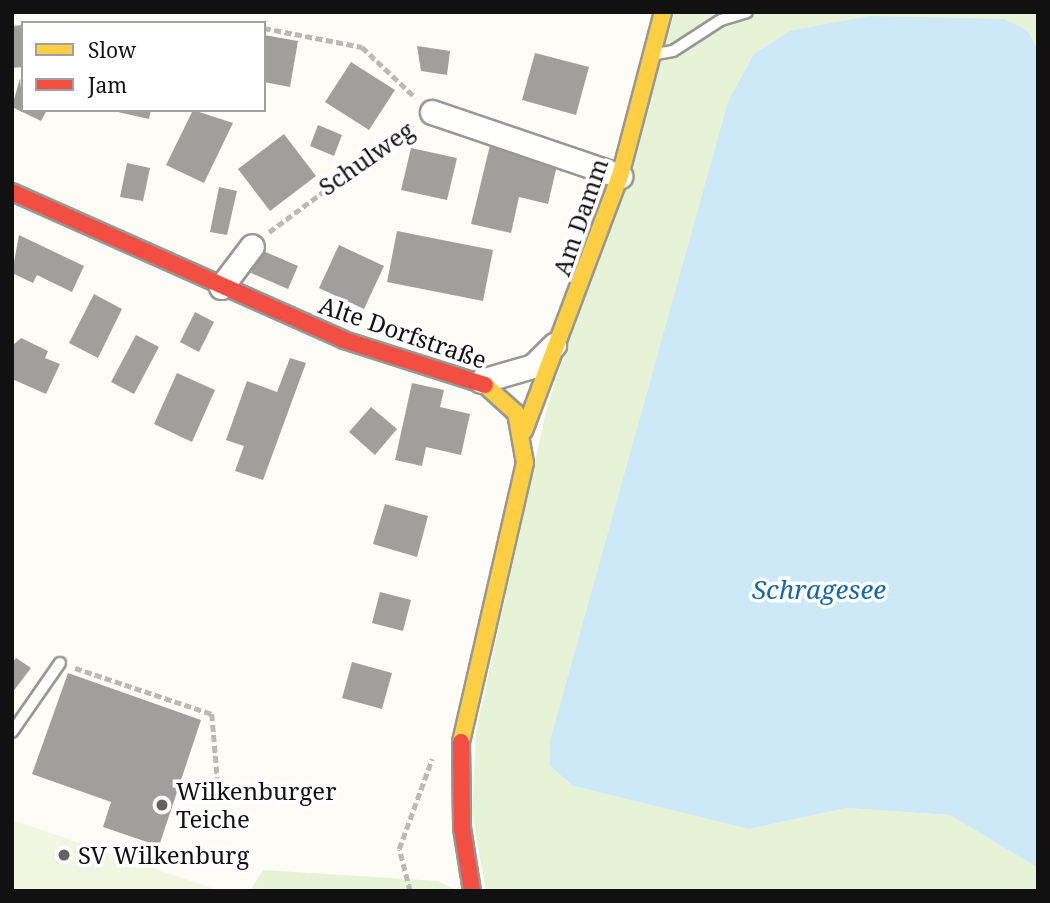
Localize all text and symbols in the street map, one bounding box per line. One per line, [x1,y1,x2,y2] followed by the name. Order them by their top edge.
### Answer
[21,21,266,112] legend
[88,36,136,64] text: Slow
[88,71,127,99] text: Jam
[313,115,419,201] street label: Schulweg
[546,155,614,279] street label: Am Damm
[315,290,491,374] street label: Alte Dorfstraße
[752,574,886,606] water label: Schragesee
[176,777,336,833] place label: Wilkenburger Teiche
[154,797,170,813] marker: Wilkenburger Teiche
[78,841,249,869] place label: SV Wilkenburg
[56,847,72,863] marker: SV Wilkenburg

